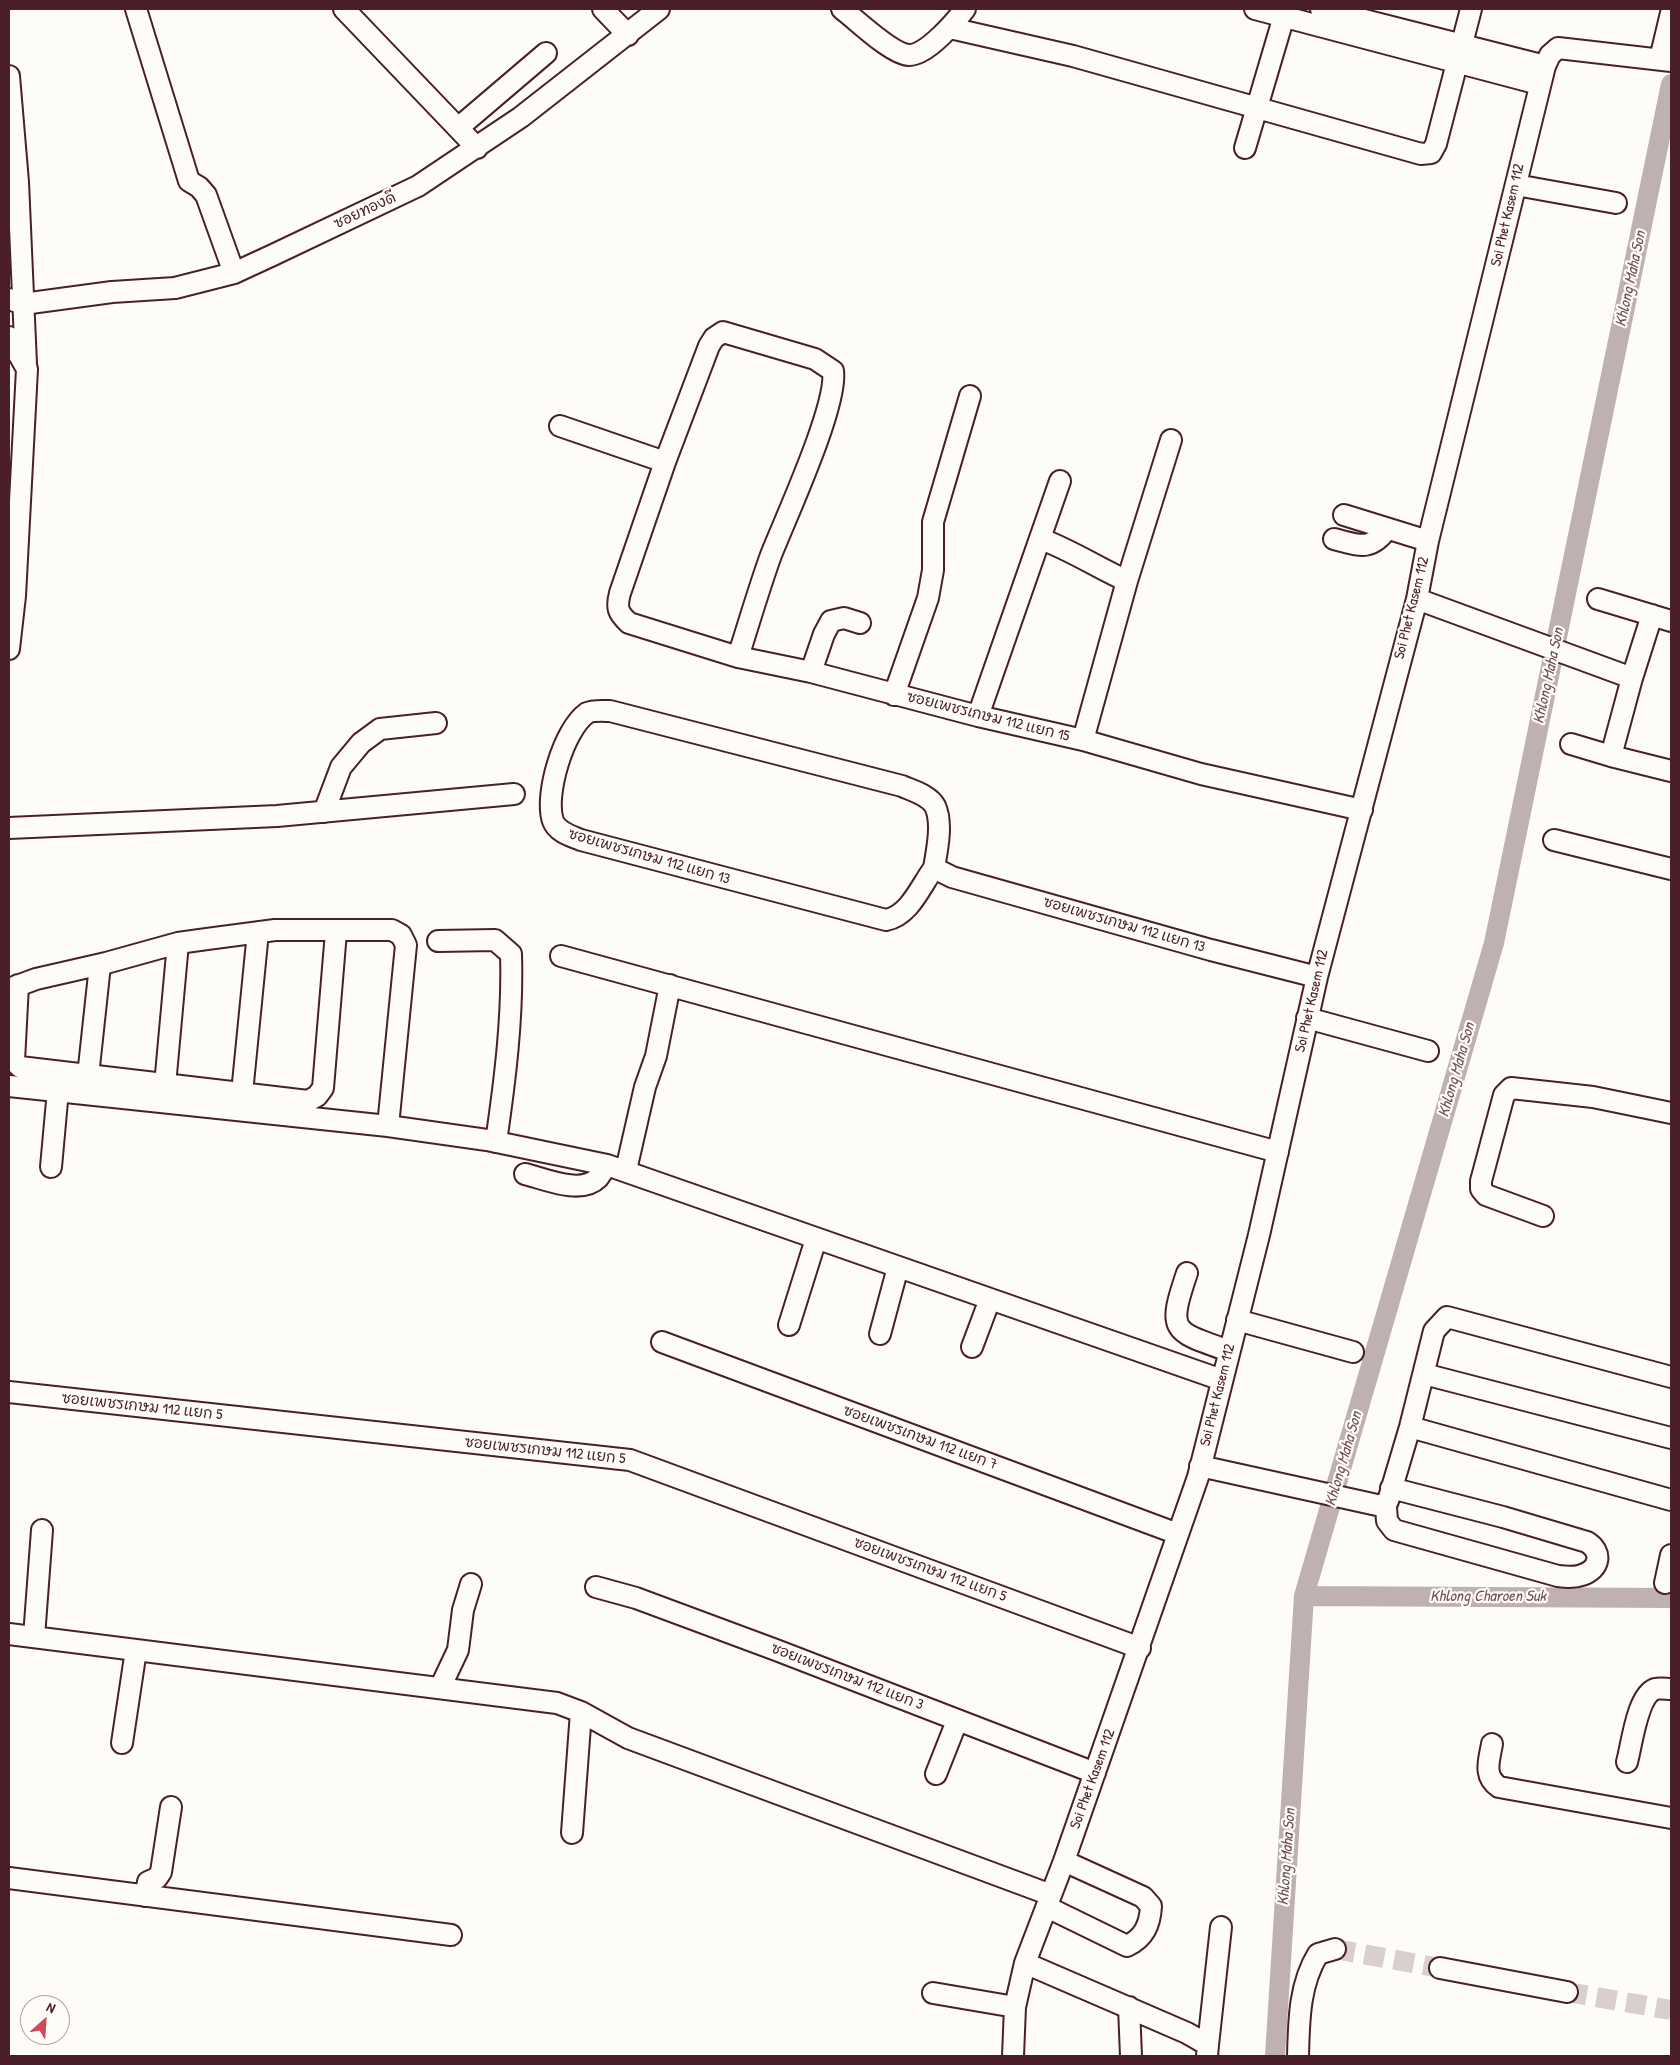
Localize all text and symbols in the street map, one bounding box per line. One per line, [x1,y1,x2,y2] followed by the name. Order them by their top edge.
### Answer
[1487,162,1529,268] street label: Soi Phet Kasem 112
[331,189,399,233] street label: ซอยทองดี
[1611,229,1651,329] water label: Khlong Maha Son
[1391,555,1433,661] street label: Soi Phet Kasem 112
[1529,626,1569,726] water label: Khlong Maha Son
[905,688,1071,746] street label: ซอยเพชรเกษม 112 แยก 15
[566,825,732,889] street label: ซอยเพชรเกษม 112 แยก 13
[1041,893,1207,957] street label: ซอยเพชรเกษม 112 แยก 13
[1291,948,1333,1054] street label: Soi Phet Kasem 112
[1434,1021,1480,1119] water label: Khlong Maha Son
[1197,1342,1239,1448] street label: Soi Phet Kasem 112
[61,1390,223,1424] street label: ซอยเพชรเกษม 112 แยก 5
[840,1402,1000,1474] street label: ซอยเพชรเกษม 112 แยก 7
[1321,1410,1367,1508] water label: Khlong Maha Son
[464,1434,626,1468] street label: ซอยเพชรเกษม 112 แยก 5
[851,1534,1009,1606] street label: ซอยเพชรเกษม 112 แยก 5
[1430,1587,1546,1607] water label: Khlong Charoen Suk
[768,1640,926,1714] street label: ซอยเพชรเกษม 112 แยก 3
[1067,1727,1119,1831] street label: Soi Phet Kasem 112
[1274,1808,1300,1906] water label: Khlong Maha Son
[20,1995,70,2045] north arrow
[44,1997,59,2017] text: N

